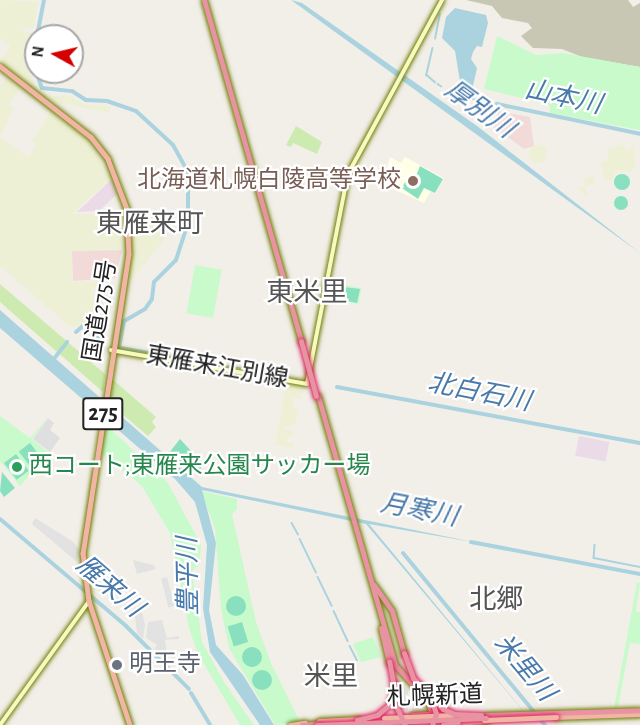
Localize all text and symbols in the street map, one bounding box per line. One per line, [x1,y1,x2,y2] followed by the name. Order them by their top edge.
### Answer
[24,24,84,84] north arrow
[29,45,47,58] text: N
[438,74,520,146] water label: 厚別川
[522,75,604,121] water label: 山本川
[137,167,401,195] place label: 北海道札幌白陵高等学校
[406,174,420,188] marker: 北海道札幌白陵高等学校
[96,208,204,240] district label: 東雁来町
[79,258,123,364] street label: 国道275号
[267,277,347,309] district label: 東米里
[144,341,290,395] street label: 東雁来江別線
[425,368,533,418] water label: 北白石川
[82,395,124,433] road number: 275
[29,453,370,481] place label: 西コート;東雁来公園サッカー場
[10,460,24,474] marker: 西コート;東雁来公園サッカー場
[378,488,460,534] water label: 月寒川
[173,537,205,615] water label: 豊平川
[69,550,149,624] water label: 雁来川
[469,584,523,616] district label: 北郷
[487,628,561,708] water label: 米里川
[129,651,201,679] place label: 明王寺
[110,658,124,672] marker: 明王寺
[304,661,358,693] district label: 米里
[387,681,483,713] street label: 札幌新道

